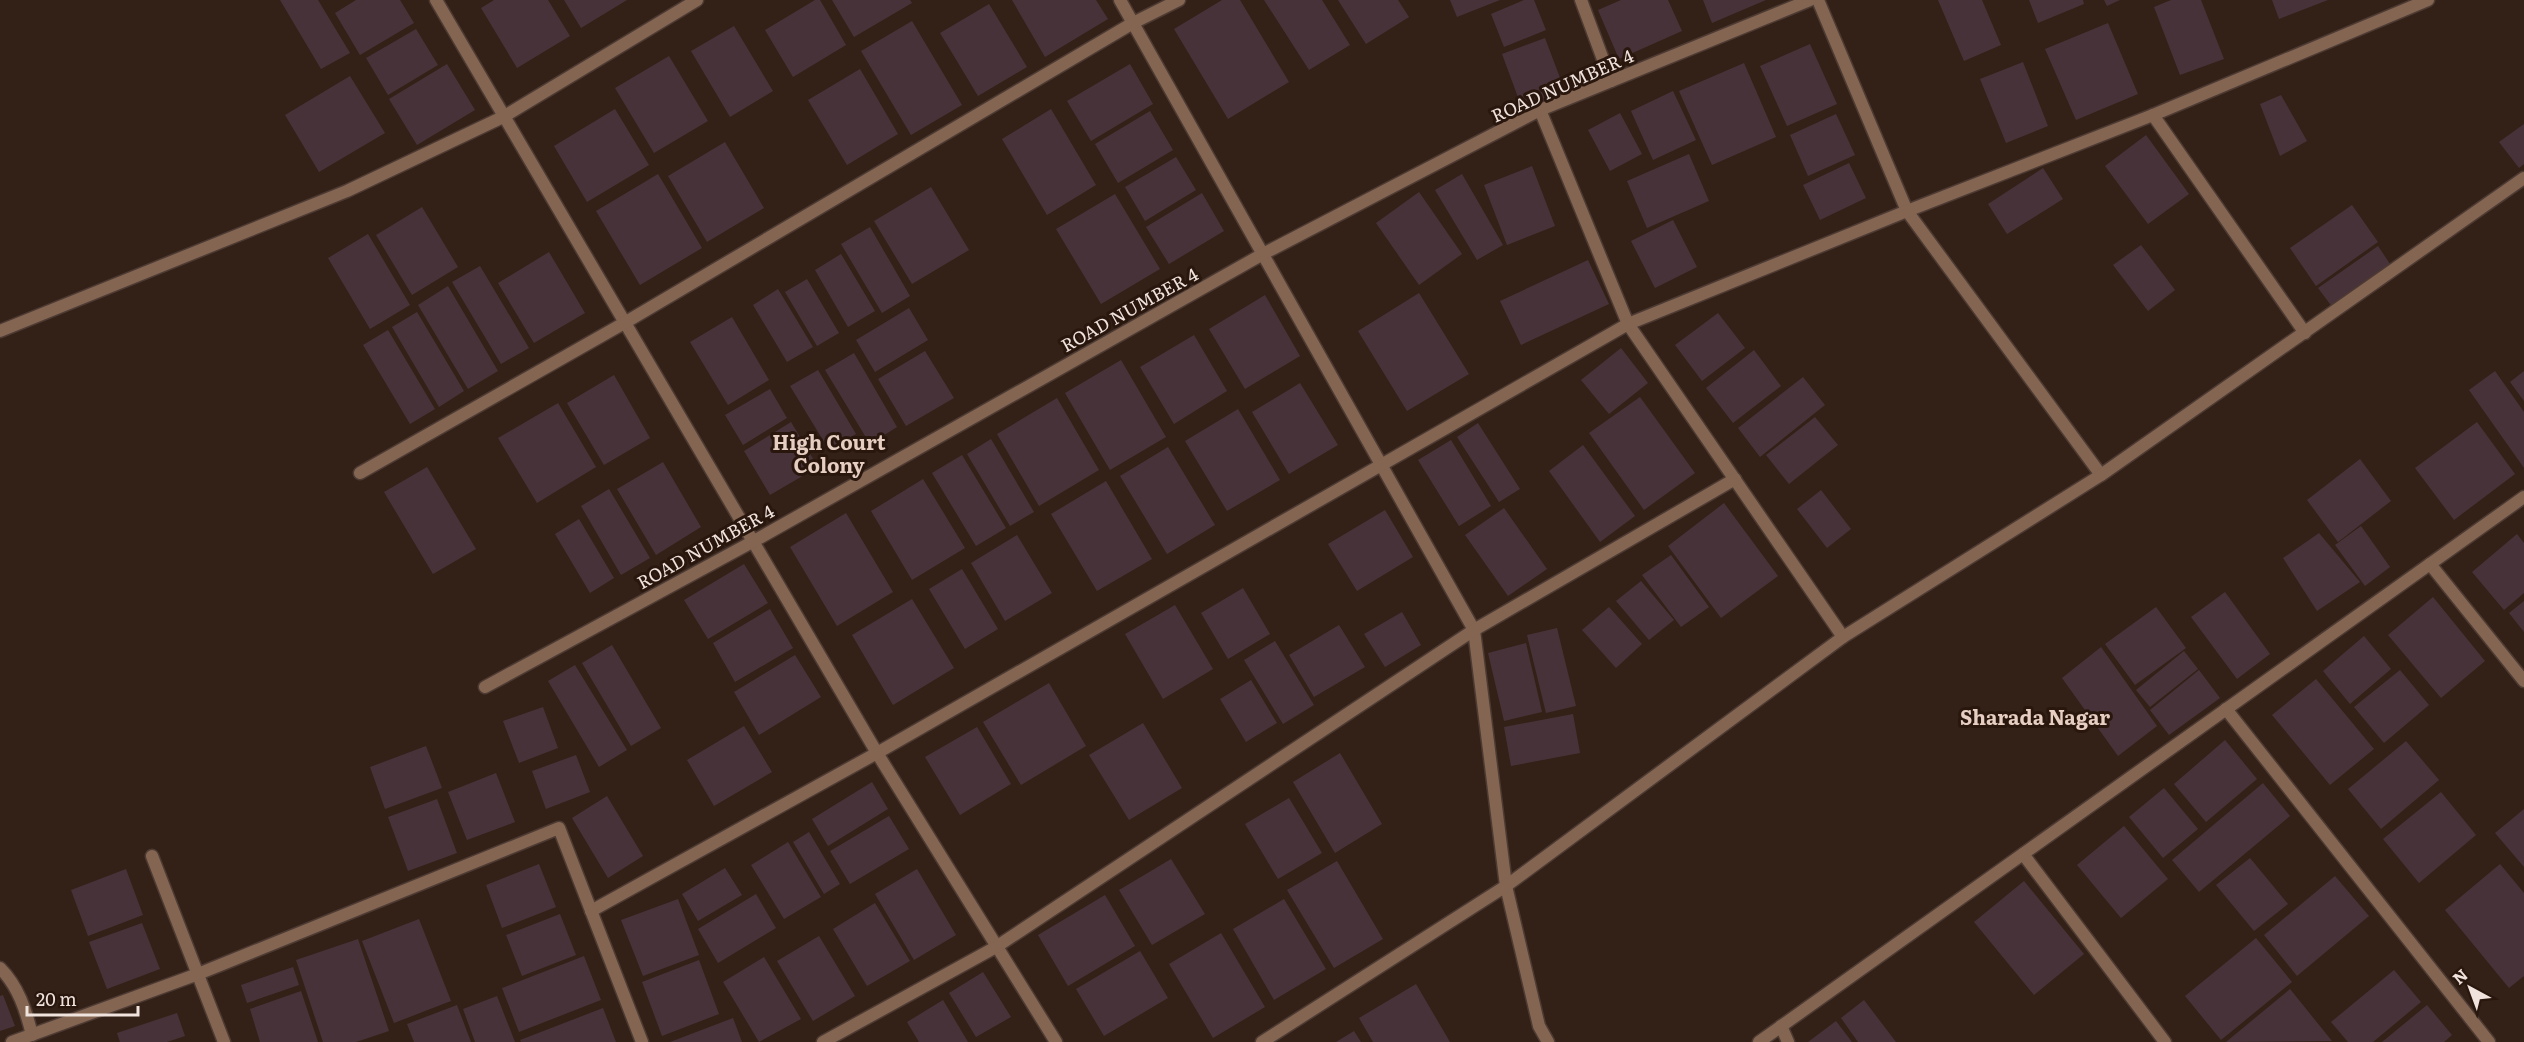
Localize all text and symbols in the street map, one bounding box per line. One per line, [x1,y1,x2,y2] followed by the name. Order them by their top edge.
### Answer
[1487,41,1638,128] street label: ROAD NUMBER 4
[1055,260,1203,358] street label: ROAD NUMBER 4
[772,426,886,479] district label: High Court Colony
[631,497,779,595] street label: ROAD NUMBER 4
[1960,701,2110,731] district label: Sharada Nagar
[2440,958,2500,1018] north arrow
[2447,962,2472,989] text: N
[27,979,138,1017] scale bar
[36,985,77,1012] text: 20 m

